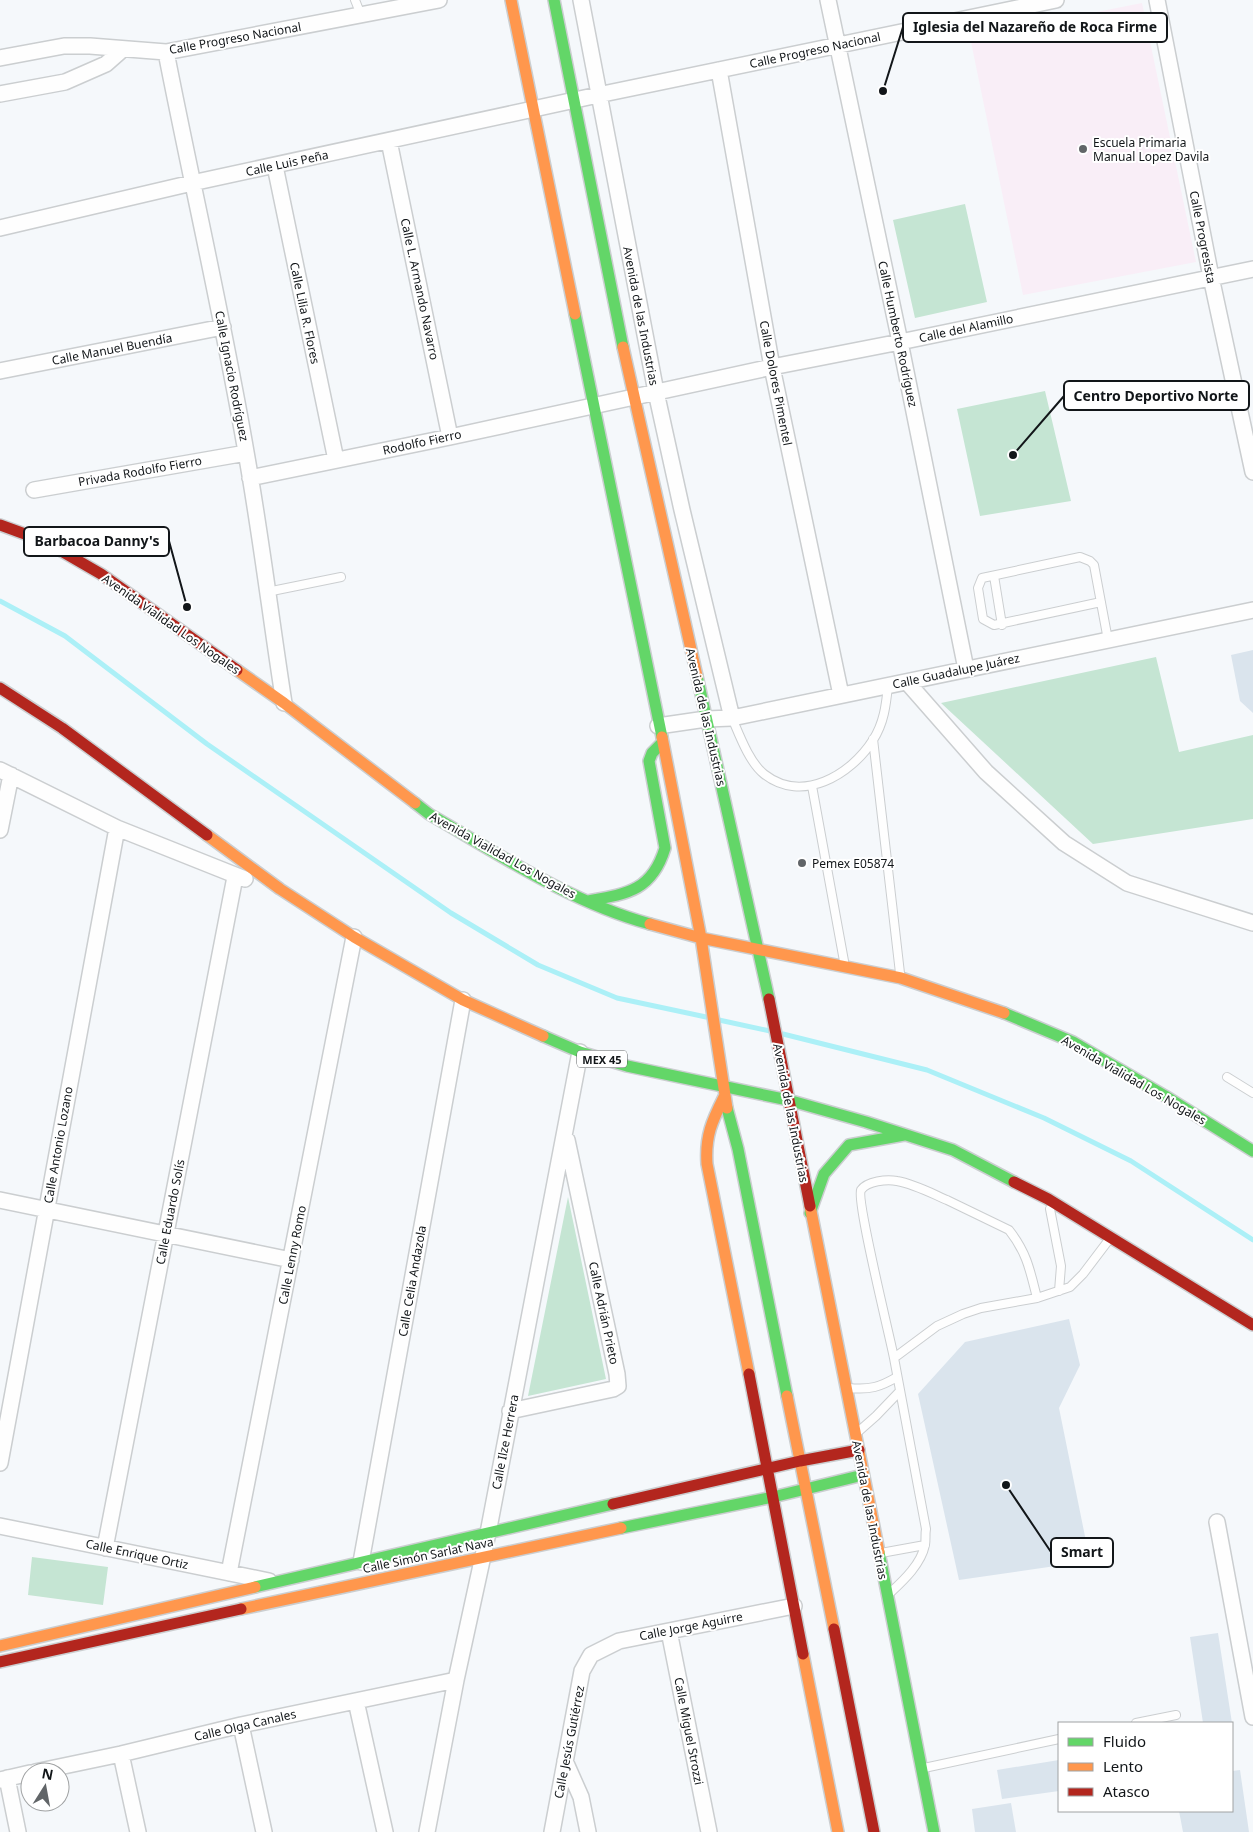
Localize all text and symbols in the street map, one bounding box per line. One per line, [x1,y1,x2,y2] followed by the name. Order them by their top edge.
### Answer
[903,13,1167,42] callout: Iglesia del Nazareño de Roca Firme
[913,17,1157,36] text: Iglesia del Nazareño de Roca Firme
[168,18,302,58] street label: Calle Progreso Nacional
[748,28,882,72] street label: Calle Progreso Nacional
[1093,134,1209,165] place label: Escuela Primaria Manual Lopez Davila
[1077,143,1089,155] marker: Escuela Primaria Manual Lopez Davila
[244,146,330,180] street label: Calle Luis Peña
[1186,189,1220,285] street label: Calle Progresista
[397,217,443,361] street label: Calle L. Armando Navarro
[619,245,663,387] street label: Avenida de las Industrias
[874,259,922,409] street label: Calle Humberto Rodríguez
[286,261,324,366] street label: Calle Lilia R. Flores
[211,309,253,443] street label: Calle Ignacio Rodríguez
[917,310,1015,346] street label: Calle del Alamillo
[756,319,796,447] street label: Calle Dolores Pimentel
[50,329,174,369] street label: Calle Manuel Buendía
[1064,381,1249,410] callout: Centro Deportivo Norte
[1074,386,1238,405] text: Centro Deportivo Norte
[381,425,463,459] street label: Rodolfo Fierro
[77,452,203,490] street label: Privada Rodolfo Fierro
[24,527,169,556] callout: Barbacoa Danny's
[35,531,159,550] text: Barbacoa Danny's
[99,570,244,678] street label: Avenida Vialidad Los Nogales
[682,646,730,788] street label: Avenida de las Industrias
[891,649,1021,693] street label: Calle Guadalupe Juárez
[427,808,579,902] street label: Avenida Vialidad Los Nogales
[812,855,894,872] place label: Pemex E05874
[796,857,808,869] marker: Pemex E05874
[1058,1031,1210,1129] street label: Avenida Vialidad Los Nogales
[769,1042,813,1184] street label: Avenida de las Industrias
[577,1050,627,1068] road number: MEX 45
[39,1085,77,1205] street label: Calle Antonio Lozano
[151,1158,189,1266] street label: Calle Eduardo Solís
[274,1204,310,1306] street label: Calle Lenny Romo
[394,1224,430,1338] street label: Calle Celia Andazola
[585,1260,623,1366] street label: Calle Adrián Prieto
[487,1393,523,1491] street label: Calle Ilze Herrera
[848,1439,892,1581] street label: Avenida de las Industrias
[361,1533,495,1577] street label: Calle Simón Sarlat Nava
[84,1535,190,1573] street label: Calle Enrique Ortiz
[1051,1538,1113,1567] callout: Smart
[1061,1542,1103,1561] text: Smart
[638,1608,744,1644] street label: Calle Jorge Aguirre
[670,1676,708,1786] street label: Calle Miguel Strozzi
[550,1684,588,1800] street label: Calle Jesús Gutiérrez
[192,1705,298,1745] street label: Calle Olga Canales
[1058,1722,1233,1812] legend
[1103,1731,1146,1751] text: Fluido
[1103,1756,1143,1776] text: Lento
[20,1762,70,1812] north arrow
[40,1763,55,1784] text: N
[1103,1781,1150,1801] text: Atasco

